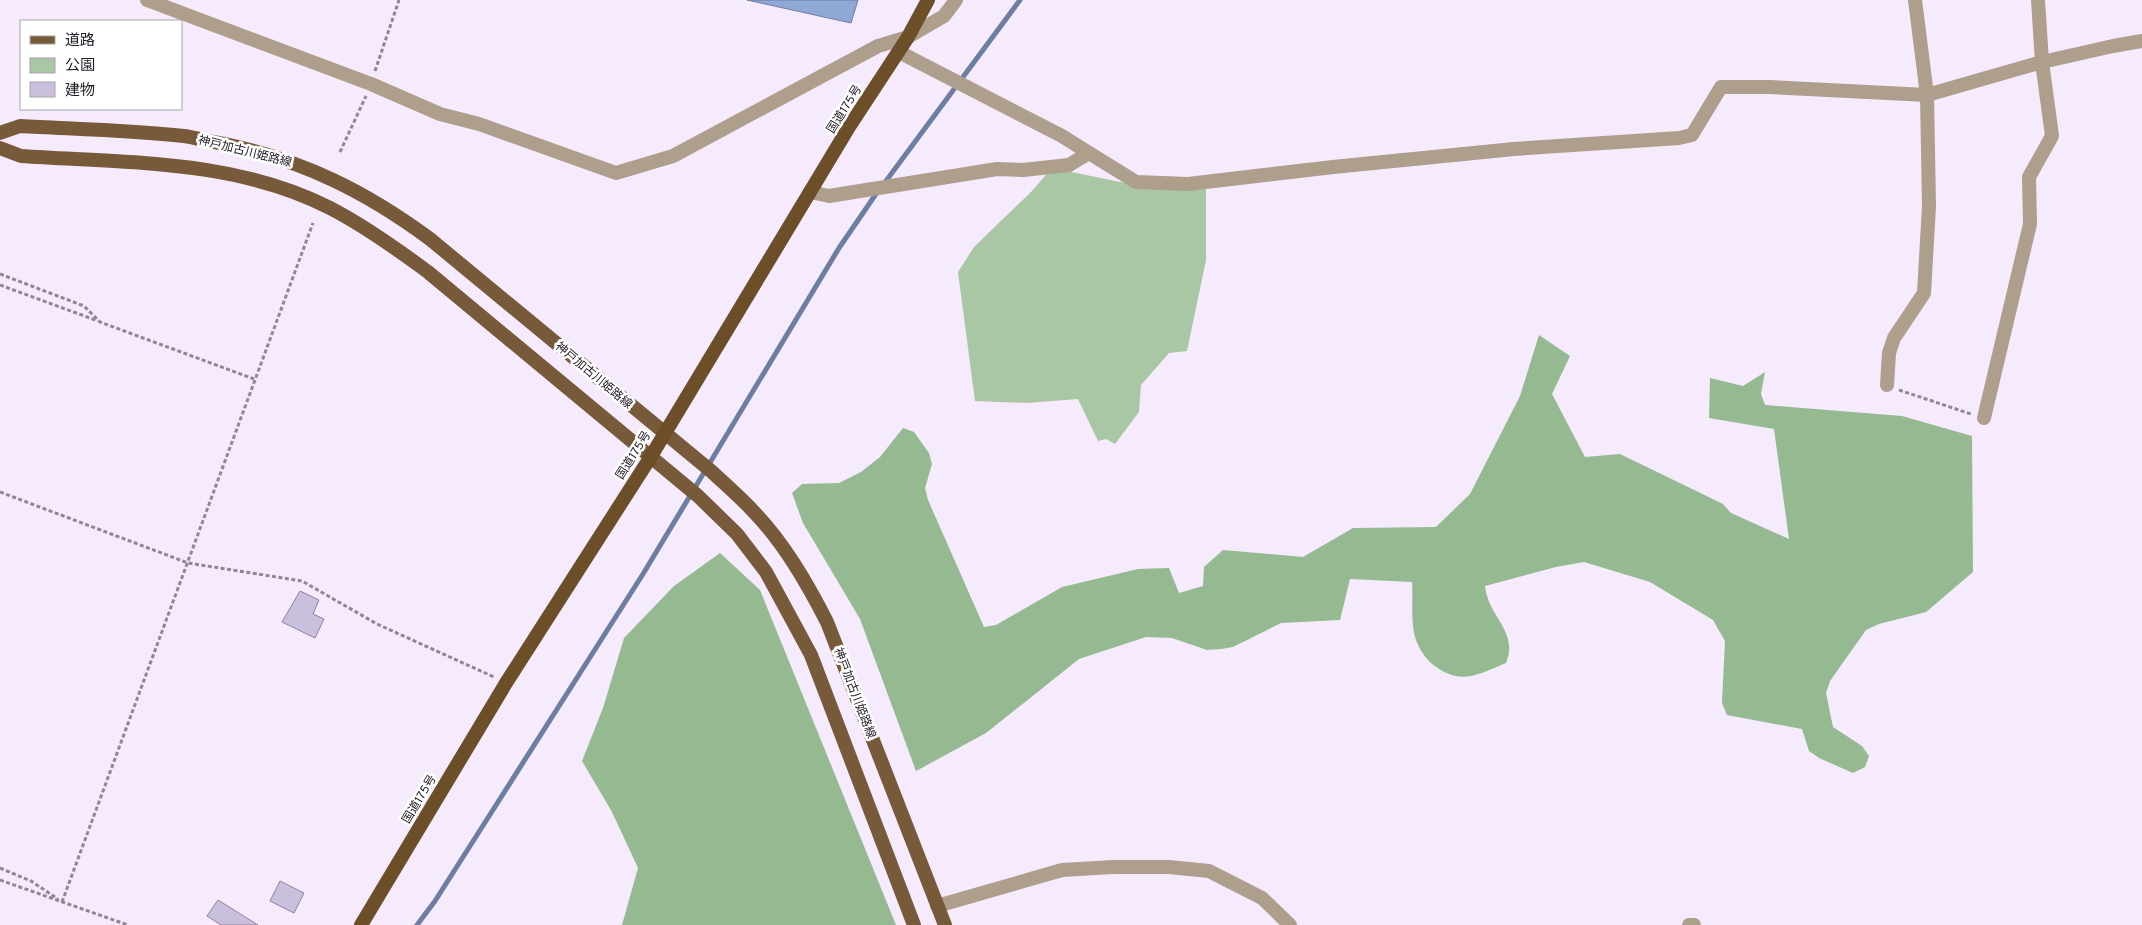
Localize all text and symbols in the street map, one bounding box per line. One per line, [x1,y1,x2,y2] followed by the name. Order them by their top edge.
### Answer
[20,20,182,110] legend
[65,32,95,51] text: 道路
[65,57,95,76] text: 公園
[65,82,95,101] text: 建物
[824,82,866,137] street label: 国道175号
[196,133,293,171] street label: 神戸加古川姫路線
[551,339,635,413] street label: 神戸加古川姫路線
[613,428,655,483] street label: 国道175号
[829,646,879,741] street label: 神戸加古川姫路線
[399,772,441,827] street label: 国道175号

